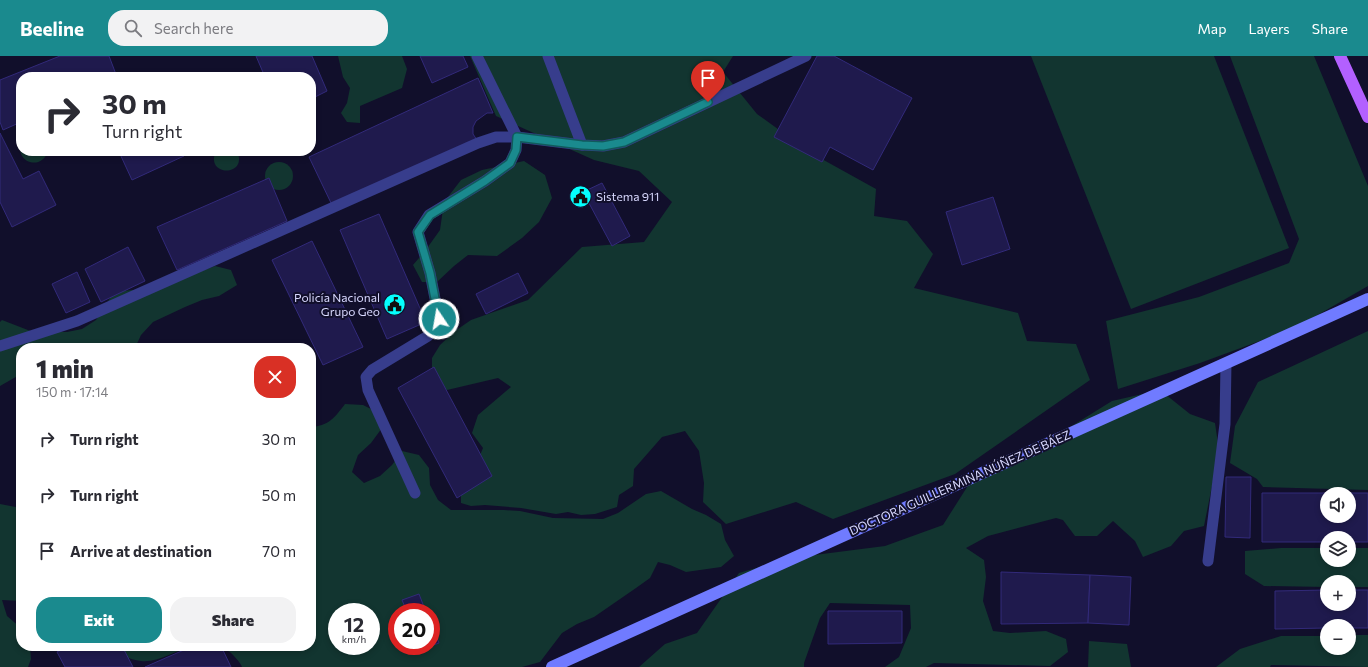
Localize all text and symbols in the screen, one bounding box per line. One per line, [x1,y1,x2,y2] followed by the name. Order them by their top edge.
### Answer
[108,10,388,46] search box
[20,17,84,40] text: Beeline
[122,17,144,39] icon: search
[154,19,233,37] text: Search here
[1198,20,1226,37] text: Map
[1248,20,1290,37] text: Layers
[1312,20,1348,37] text: Share
[691,61,725,102] pin
[697,67,719,89] icon: arrive
[102,86,167,120] text: 30 m
[36,88,88,140] icon: right
[102,120,182,142] text: Turn right
[568,184,594,210] public building icon: Sistema 911
[596,189,659,203] place label: Sistema 911
[294,290,380,318] place label: Policía Nacional Grupo Geo
[382,292,408,318] public building icon: Policía Nacional Grupo Geo
[418,298,460,340] position arrow
[36,354,94,383] text: 1 min
[254,356,296,398] button: close
[36,384,108,400] text: 150 m · 17:14
[847,427,1072,537] street label: DOCTORA GUILLERMINA NÚÑEZ DE BÁEZ
[36,428,58,450] icon: right
[70,430,139,448] text: Turn right
[262,430,296,448] text: 30 m
[36,484,58,506] icon: right
[70,486,139,504] text: Turn right
[262,486,296,504] text: 50 m
[1320,487,1356,655] map controls
[1320,487,1356,523] button: sound
[1320,531,1356,567] button: layers
[36,540,58,562] icon: arrive
[70,542,212,560] text: Arrive at destination
[262,542,296,560] text: 70 m
[1320,575,1356,611] button: +
[36,597,162,643] button: Exit
[170,597,296,643] button: Share
[388,603,440,655] speed limit sign: 20
[344,612,364,636] text: 12
[1320,619,1356,655] button: −
[342,633,366,645] text: km/h

